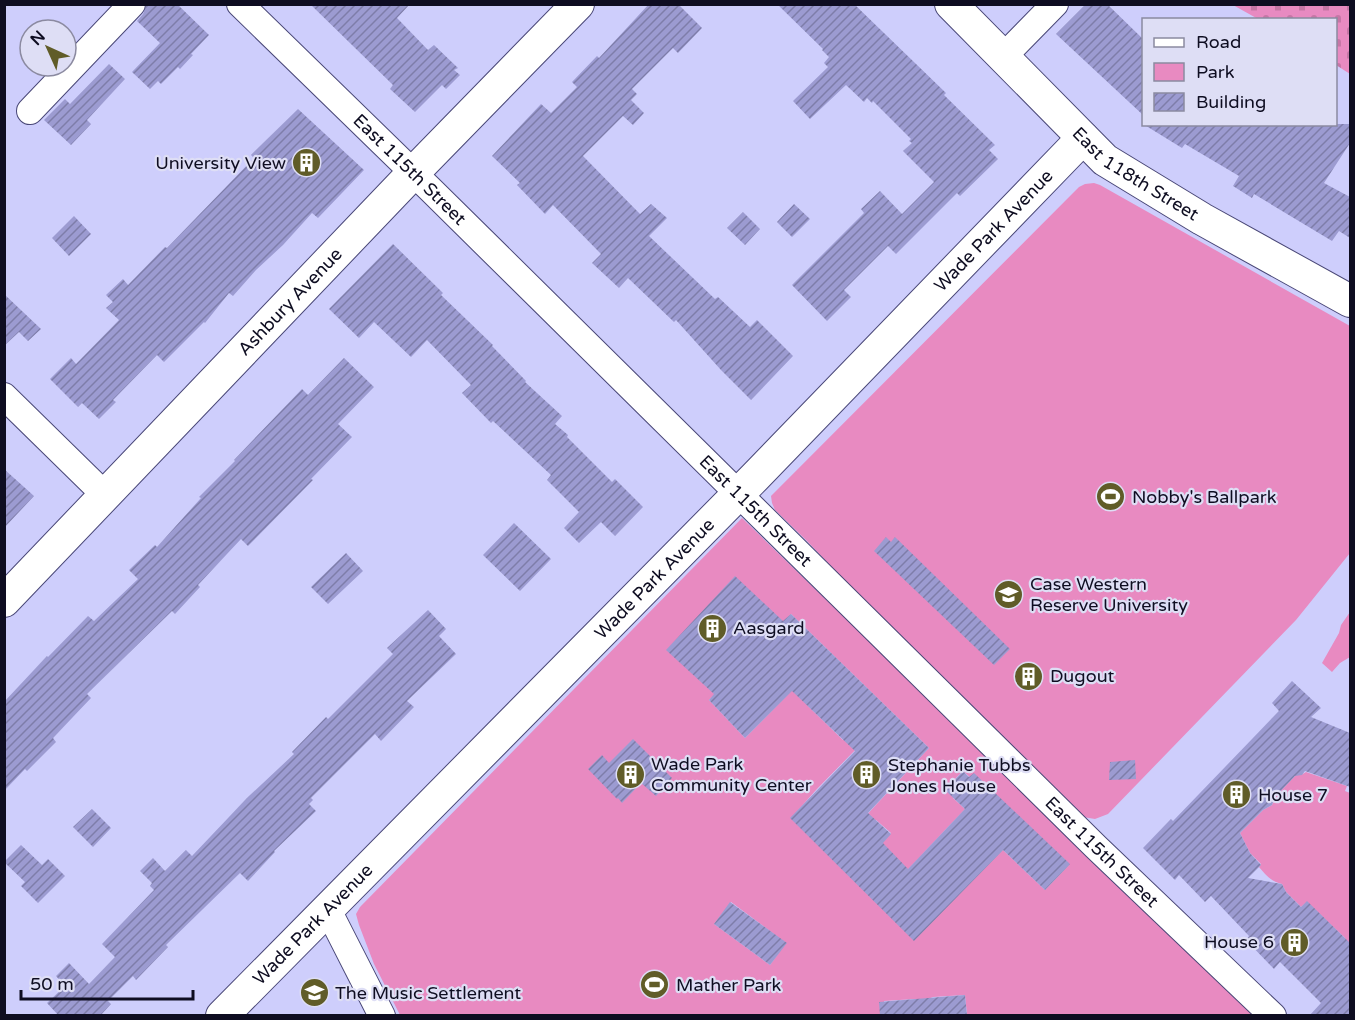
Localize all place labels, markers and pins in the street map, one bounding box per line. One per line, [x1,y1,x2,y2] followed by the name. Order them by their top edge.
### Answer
[291,147,323,179] building icon: University View
[155,152,286,174] place label: University View
[1095,481,1127,513] sports icon: Nobby's Ballpark
[1132,486,1277,508] place label: Nobby's Ballpark
[1030,573,1188,616] place label: Case Western Reserve University
[993,578,1025,610] school or university icon: Case Western Reserve University
[696,612,728,644] building icon: Aasgard
[733,617,805,639] place label: Aasgard
[1013,660,1045,692] building icon: Dugout
[1050,665,1115,687] place label: Dugout
[651,753,812,796] place label: Wade Park Community Center
[888,754,1031,797] place label: Stephanie Tubbs Jones House
[614,758,646,790] building icon: Wade Park Community Center
[851,759,883,791] building icon: Stephanie Tubbs Jones House
[1221,779,1253,811] building icon: House 7
[1258,784,1328,806] place label: House 7
[1279,926,1311,958] building icon: House 6
[1204,931,1274,953] place label: House 6
[639,969,671,1001] sports icon: Mather Park
[676,974,782,996] place label: Mather Park
[298,977,330,1009] school or university icon: The Music Settlement
[335,982,521,1004] place label: The Music Settlement

